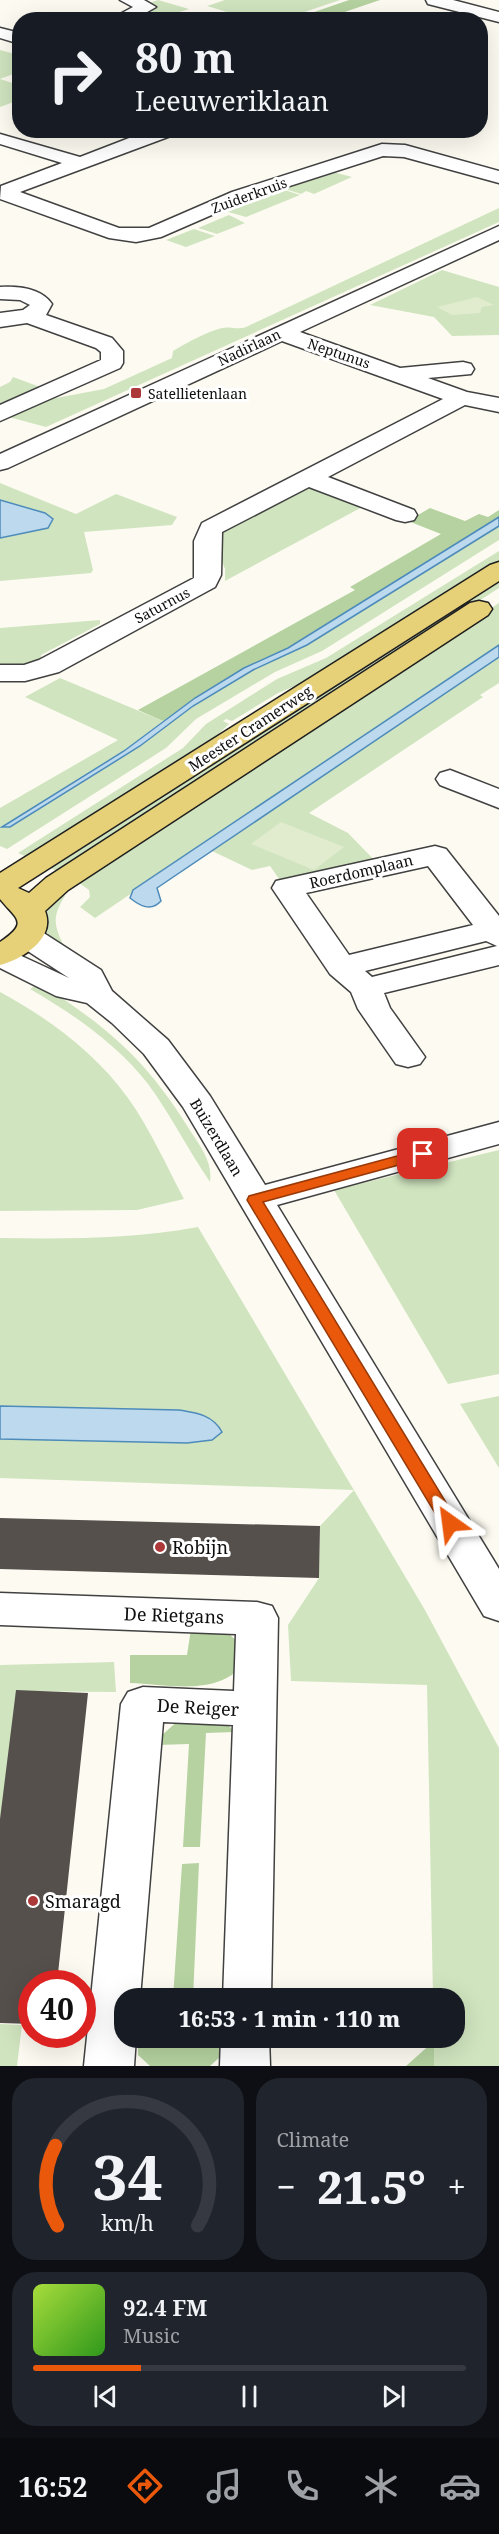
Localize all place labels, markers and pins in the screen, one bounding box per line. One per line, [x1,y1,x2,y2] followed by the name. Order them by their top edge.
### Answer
[148,384,247,403] place label: Satellietenlaan
[129,386,143,400] marker: Satellietenlaan
[397,1128,448,1179] pin
[172,1535,228,1559] place label: Robijn
[153,1540,167,1554] marker: Robijn
[45,1889,121,1913] place label: Smaragd
[26,1894,40,1908] marker: Smaragd

